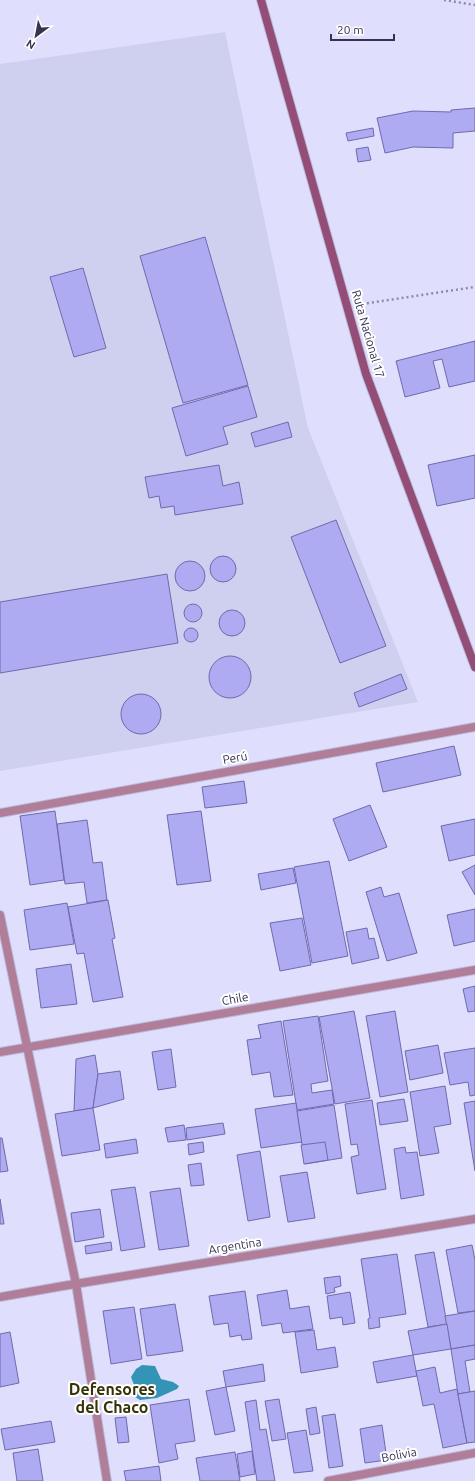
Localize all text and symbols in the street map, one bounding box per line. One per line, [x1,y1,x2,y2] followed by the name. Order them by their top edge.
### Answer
[16,16,56,56] north arrow
[331,16,394,42] scale bar
[337,23,364,36] text: 20 m
[24,37,37,52] text: N
[350,289,387,379] street label: Ruta Nacional 17
[221,749,248,766] street label: Perú
[221,990,249,1007] street label: Chile
[208,1235,262,1256] street label: Argentina
[69,1380,155,1416] district label: Defensores del Chaco
[380,1445,418,1464] street label: Bolivia

